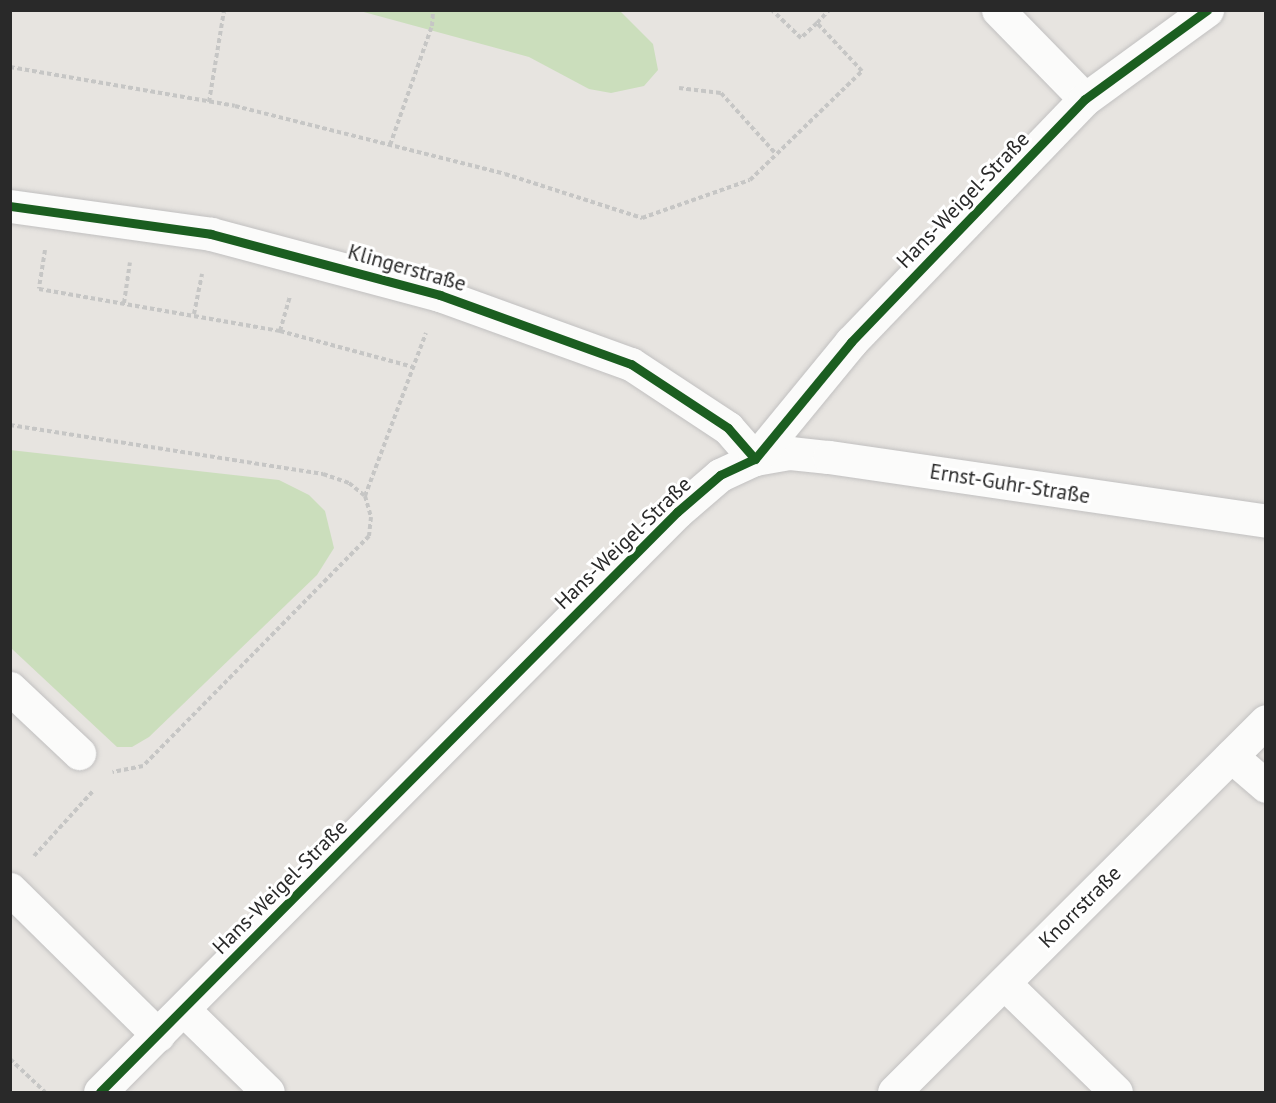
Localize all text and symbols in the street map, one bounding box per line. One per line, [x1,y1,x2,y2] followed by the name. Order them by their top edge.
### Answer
[891,127,1035,273] street label: Hans-Weigel-Straße
[345,239,469,297] street label: Klingerstraße
[928,459,1092,509] street label: Ernst-Guhr-Straße
[550,471,696,615] street label: Hans-Weigel-Straße
[208,815,352,959] street label: Hans-Weigel-Straße
[1034,861,1126,953] street label: Knorrstraße

